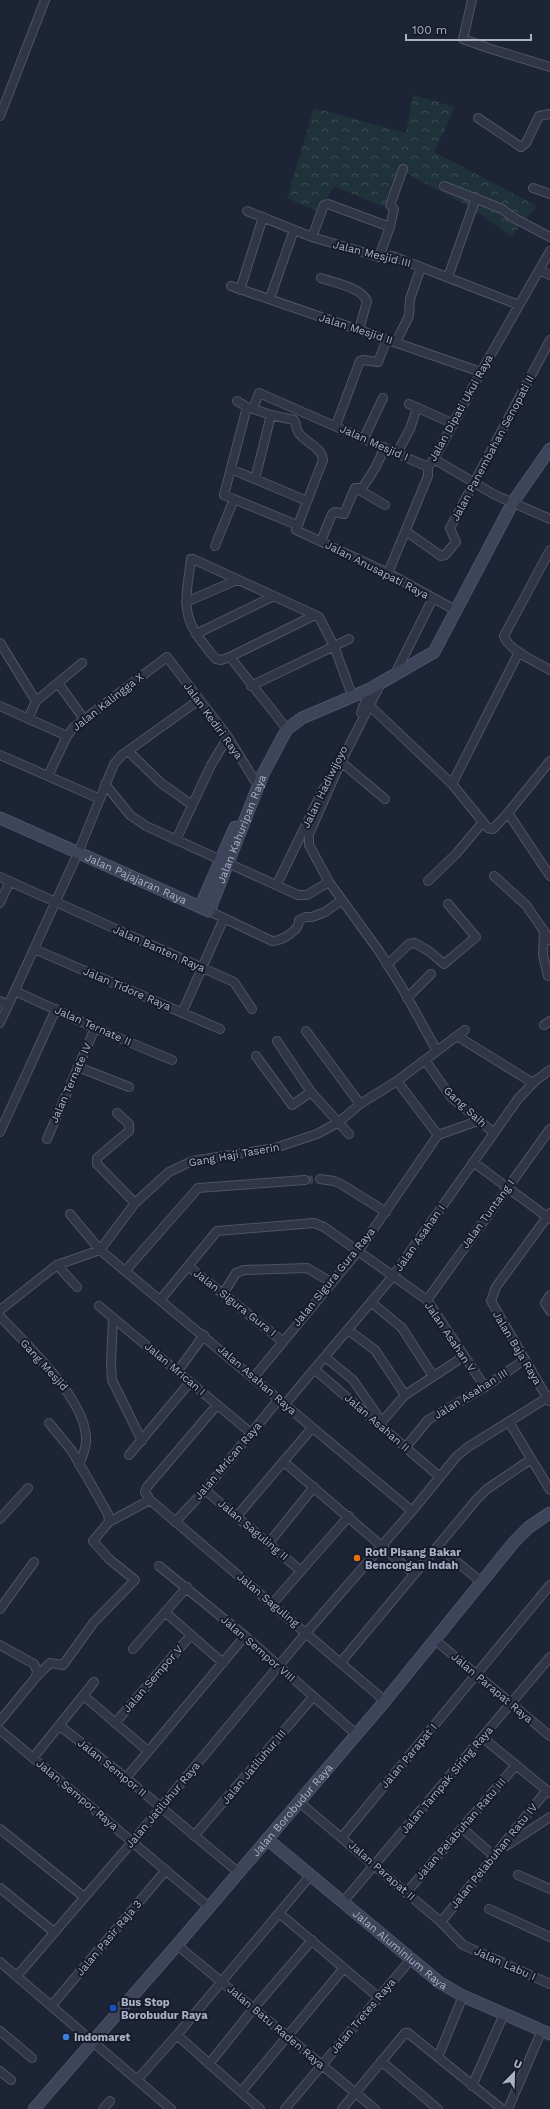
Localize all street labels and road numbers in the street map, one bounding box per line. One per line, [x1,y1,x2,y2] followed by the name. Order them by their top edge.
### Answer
[332,238,412,270] street label: Jalan Mesjid III
[317,311,395,347] street label: Jalan Mesjid II
[426,352,496,464] street label: Jalan Dipati Ukui Raya
[449,373,537,523] street label: Jalan Panembahan Senopati II
[338,422,410,464] street label: Jalan Mesjid I
[323,538,431,602] street label: Jalan Anusapati Raya
[70,670,146,734] street label: Jalan Kalingga X
[181,680,245,762] street label: Jalan Kediri Raya
[299,744,351,830] street label: Jalan Hadiwijoyo
[214,773,269,885] street label: Jalan Kahuripan Raya
[83,850,189,907] street label: Jalan Pajajaran Raya
[111,923,207,975] street label: Jalan Banten Raya
[81,965,173,1013] street label: Jalan Tidore Raya
[53,1003,133,1049] street label: Jalan Ternate II
[48,1041,94,1125] street label: Jalan Ternate IV
[441,1084,489,1130] street label: Gang Saih
[187,1141,281,1169] street label: Gang Haji Taserin
[459,1177,517,1251] street label: Jalan Tuntang I
[392,1202,448,1274] street label: Jalan Asahan I
[290,1225,378,1329] street label: Jalan Sigura Gura Raya
[191,1267,279,1339] street label: Jalan Sigura Gura I
[422,1300,478,1374] street label: Jalan Asahan V
[490,1309,544,1387] street label: Jalan Baja Raya
[17,1337,71,1393] street label: Gang Mesjid
[142,1340,208,1398] street label: Jalan Mrican I
[215,1342,299,1418] street label: Jalan Asahan Raya
[432,1366,510,1422] street label: Jalan Asahan III
[342,1391,412,1455] street label: Jalan Asahan II
[192,1420,264,1502] street label: Jalan Mrican Raya
[215,1497,291,1563] street label: Jalan Saguling II
[234,1570,302,1630] street label: Jalan Saguling
[218,1613,298,1685] street label: Jalan Sempor VIII
[120,1643,186,1715] street label: Jalan Sempor V
[449,1650,535,1726] street label: Jalan Parapat Raya
[378,1721,440,1791] street label: Jalan Parapat I
[398,1724,496,1836] street label: Jalan Tampak Siring Raya
[219,1727,289,1807] street label: Jalan Jatiluhur III
[75,1736,149,1800] street label: Jalan Sempor II
[33,1757,121,1833] street label: Jalan Sempor Raya
[123,1759,203,1851] street label: Jalan Jatiluhur Raya
[249,1761,335,1859] street label: Jalan Borobudur Raya
[413,1775,509,1883] street label: Jalan Pelabuhan Ratu III
[448,1801,540,1911] street label: Jalan Pelabuhan Ratu IV
[346,1839,418,1903] street label: Jalan Parapat II
[74,1898,144,1978] street label: Jalan Pasir Raja 3
[350,1907,450,1992] street label: Jalan Aluminium Raya
[472,1945,538,1983] street label: Jalan Labu I
[328,1976,398,2056] street label: Jalan Tretes Raya
[225,1982,327,2072] street label: Jalan Batu Raden Raya

